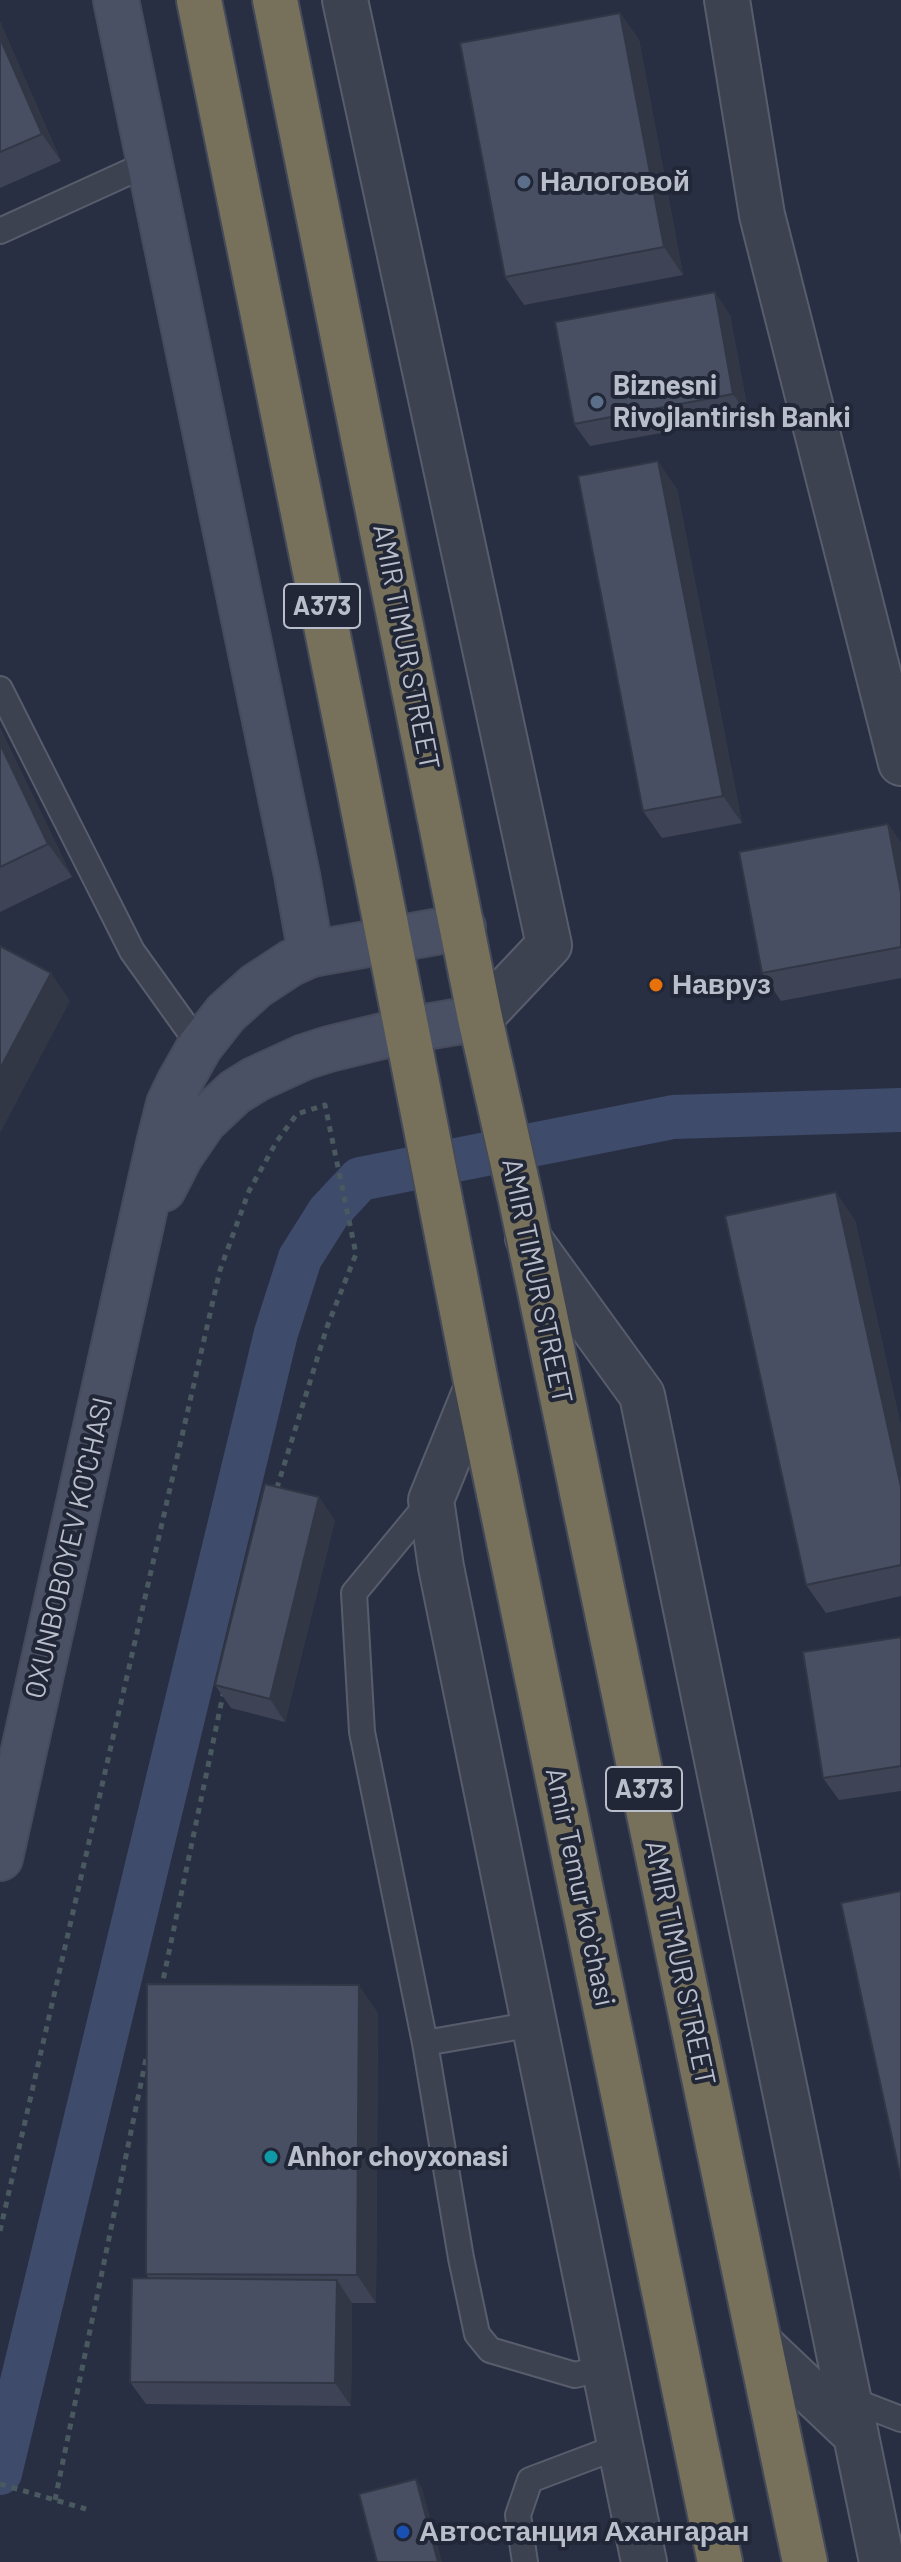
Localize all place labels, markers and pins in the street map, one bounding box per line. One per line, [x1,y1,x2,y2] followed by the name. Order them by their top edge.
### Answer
[540,165,690,199] place label: Налоговой
[515,173,533,191] marker: Налоговой
[613,369,851,435] place label: Biznesni Rivojlantirish Banki
[588,393,606,411] marker: Biznesni Rivojlantirish Banki
[672,968,771,1002] place label: Навруз
[647,976,665,994] marker: Навруз
[287,2140,508,2174] place label: Anhor choyxonasi
[262,2148,280,2166] marker: Anhor choyxonasi
[419,2515,749,2549] place label: Автостанция Ахангаран
[394,2523,412,2541] marker: Автостанция Ахангаран

